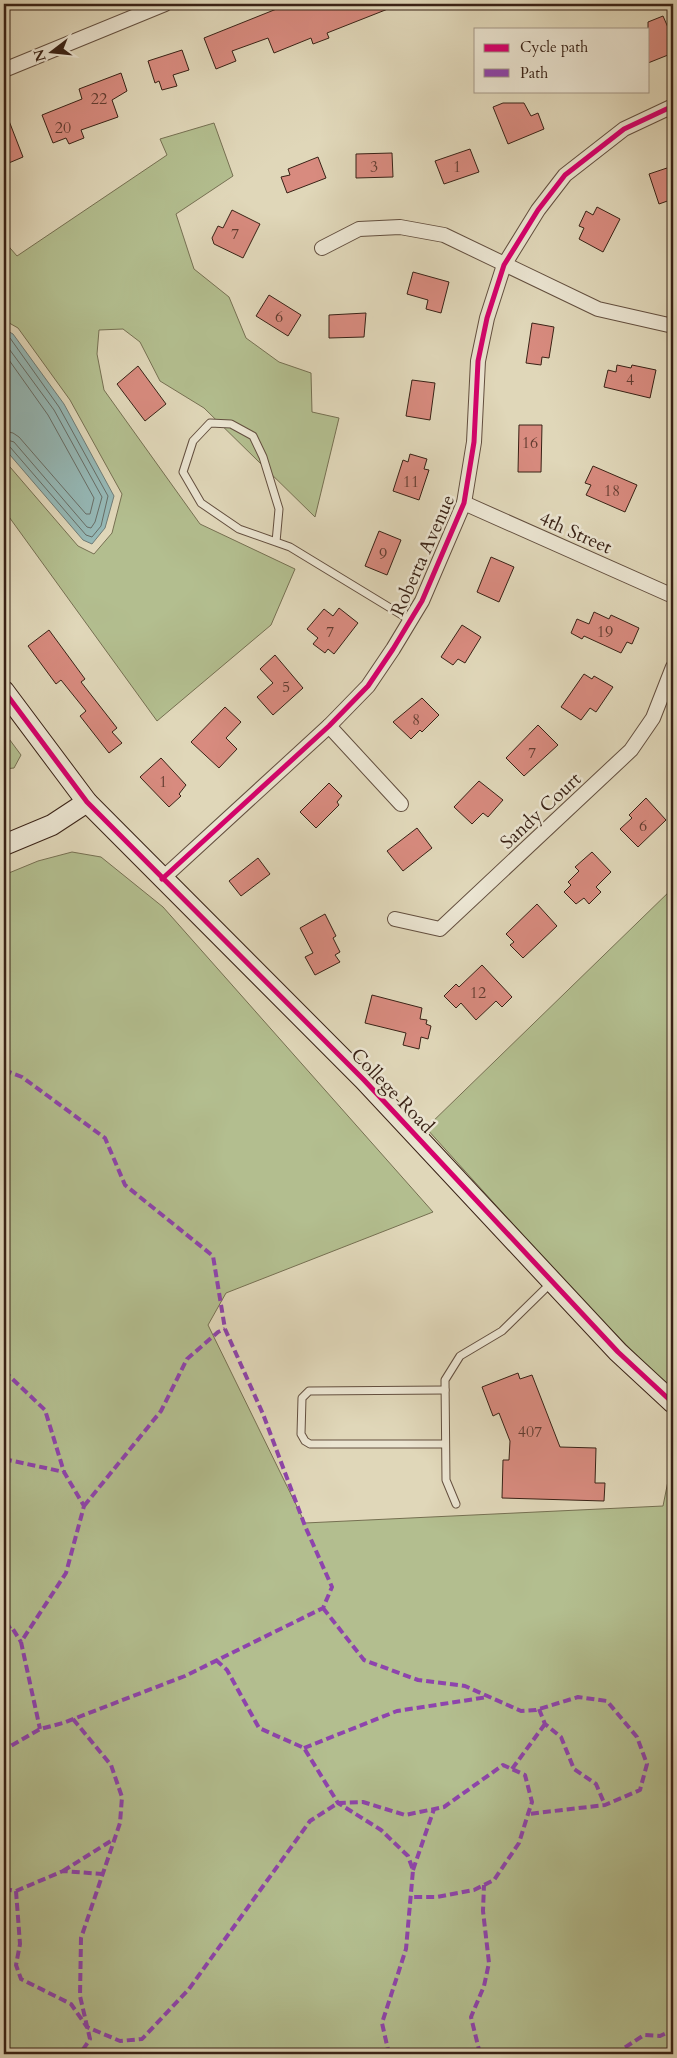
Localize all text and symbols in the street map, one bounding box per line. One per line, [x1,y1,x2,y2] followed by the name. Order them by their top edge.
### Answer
[28,28,78,78] north arrow
[474,28,650,92] legend
[520,37,589,57] text: Cycle path
[29,47,51,64] text: N
[520,63,549,83] text: Path
[91,88,107,110] house number: 22
[55,117,71,139] house number: 20
[370,156,378,178] house number: 3
[453,156,461,178] house number: 1
[231,223,239,245] house number: 7
[275,306,283,328] house number: 6
[626,369,634,391] house number: 4
[522,432,538,454] house number: 16
[403,471,419,493] house number: 11
[604,480,620,502] house number: 18
[385,491,461,620] street label: Roberta Avenue
[535,505,616,560] street label: 4th Street
[379,543,387,565] house number: 9
[326,621,334,643] house number: 7
[597,621,613,643] house number: 19
[282,676,290,698] house number: 5
[412,709,420,731] house number: 8
[528,742,536,764] house number: 7
[495,766,587,855] street label: Sandy Court
[159,771,167,793] house number: 1
[639,815,647,837] house number: 6
[470,982,486,1004] house number: 12
[345,1042,440,1139] street label: College Road
[518,1421,542,1443] house number: 407

